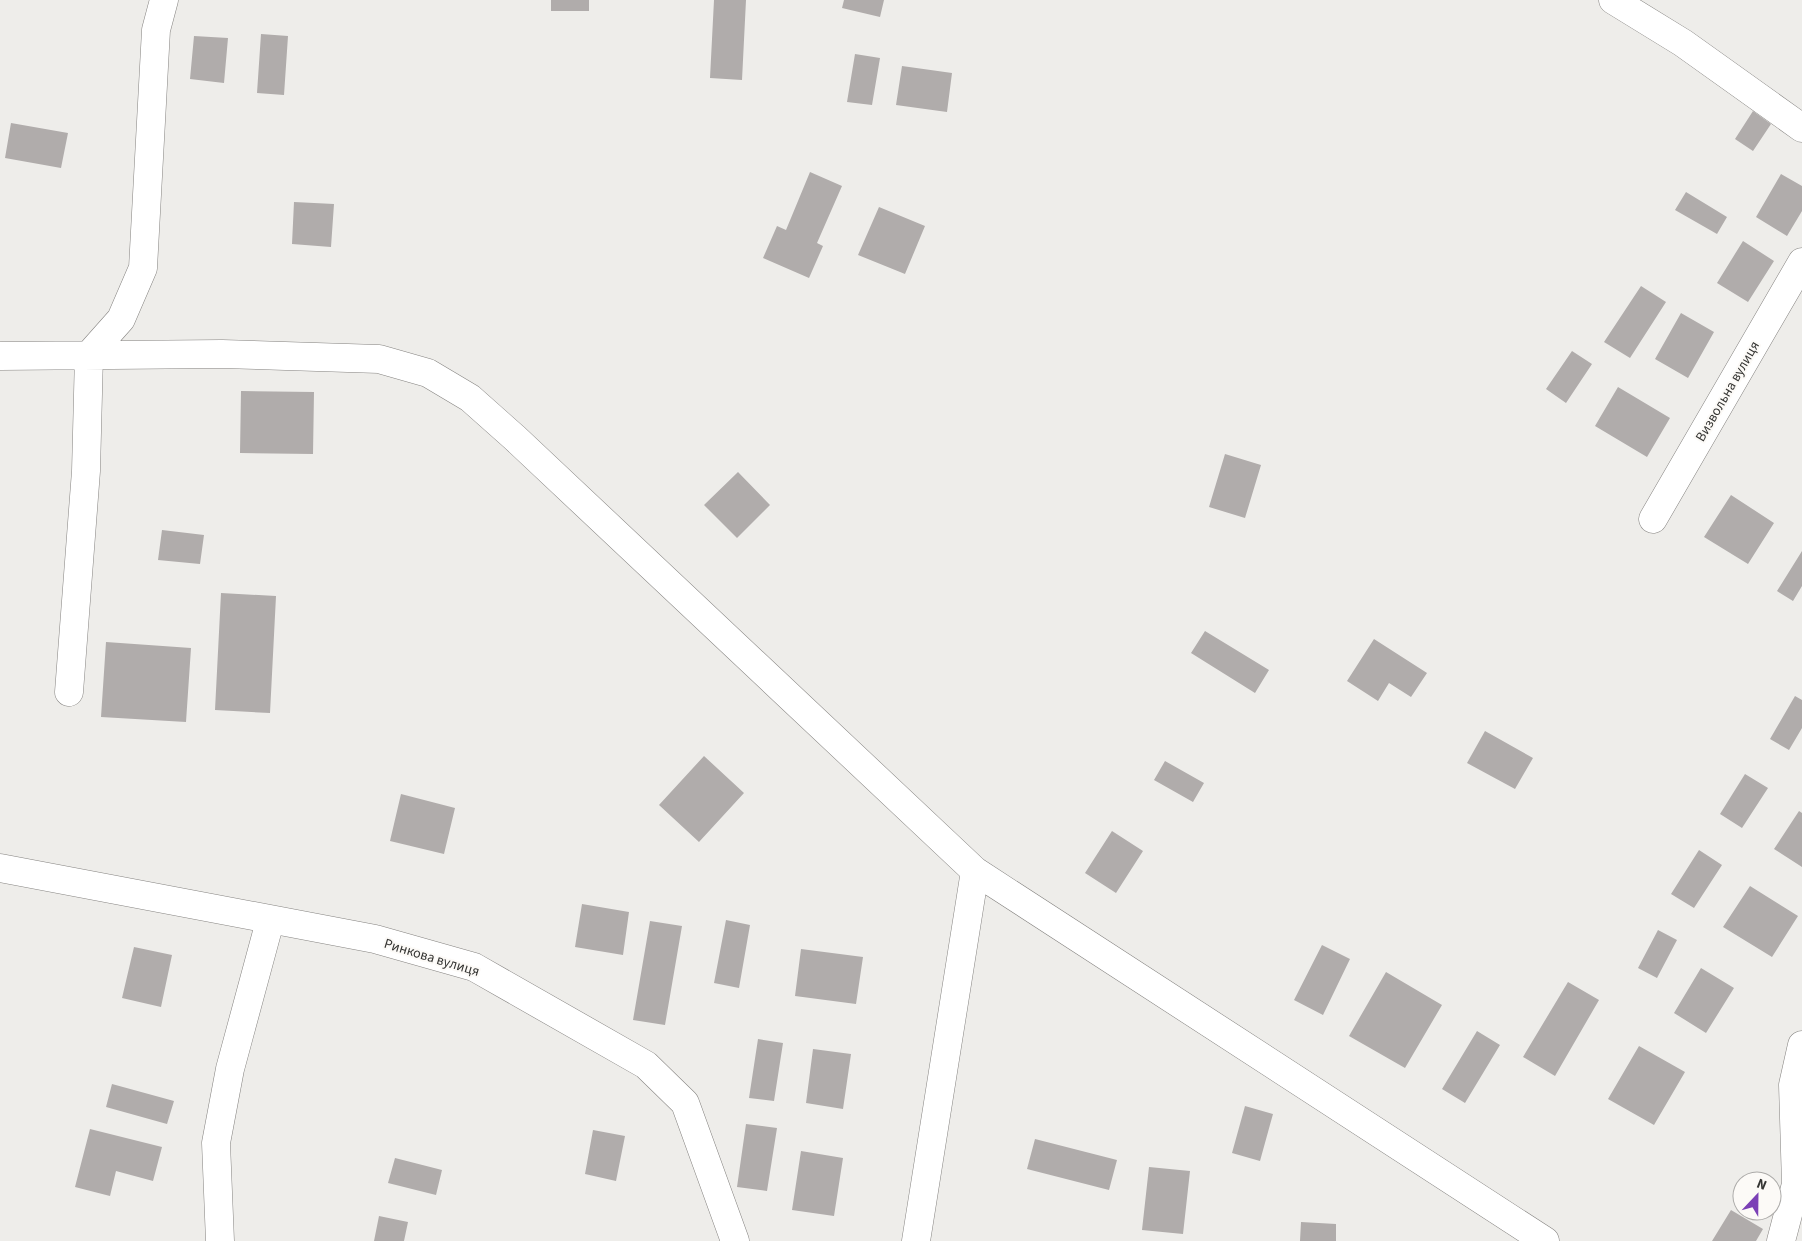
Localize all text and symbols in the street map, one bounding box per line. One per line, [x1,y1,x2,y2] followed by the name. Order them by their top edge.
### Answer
[1691,338,1765,445] street label: Визвольна вулиця
[382,934,482,982] street label: Ринкова вулиця
[1732,1171,1782,1221] north arrow
[1753,1174,1770,1196] text: N

